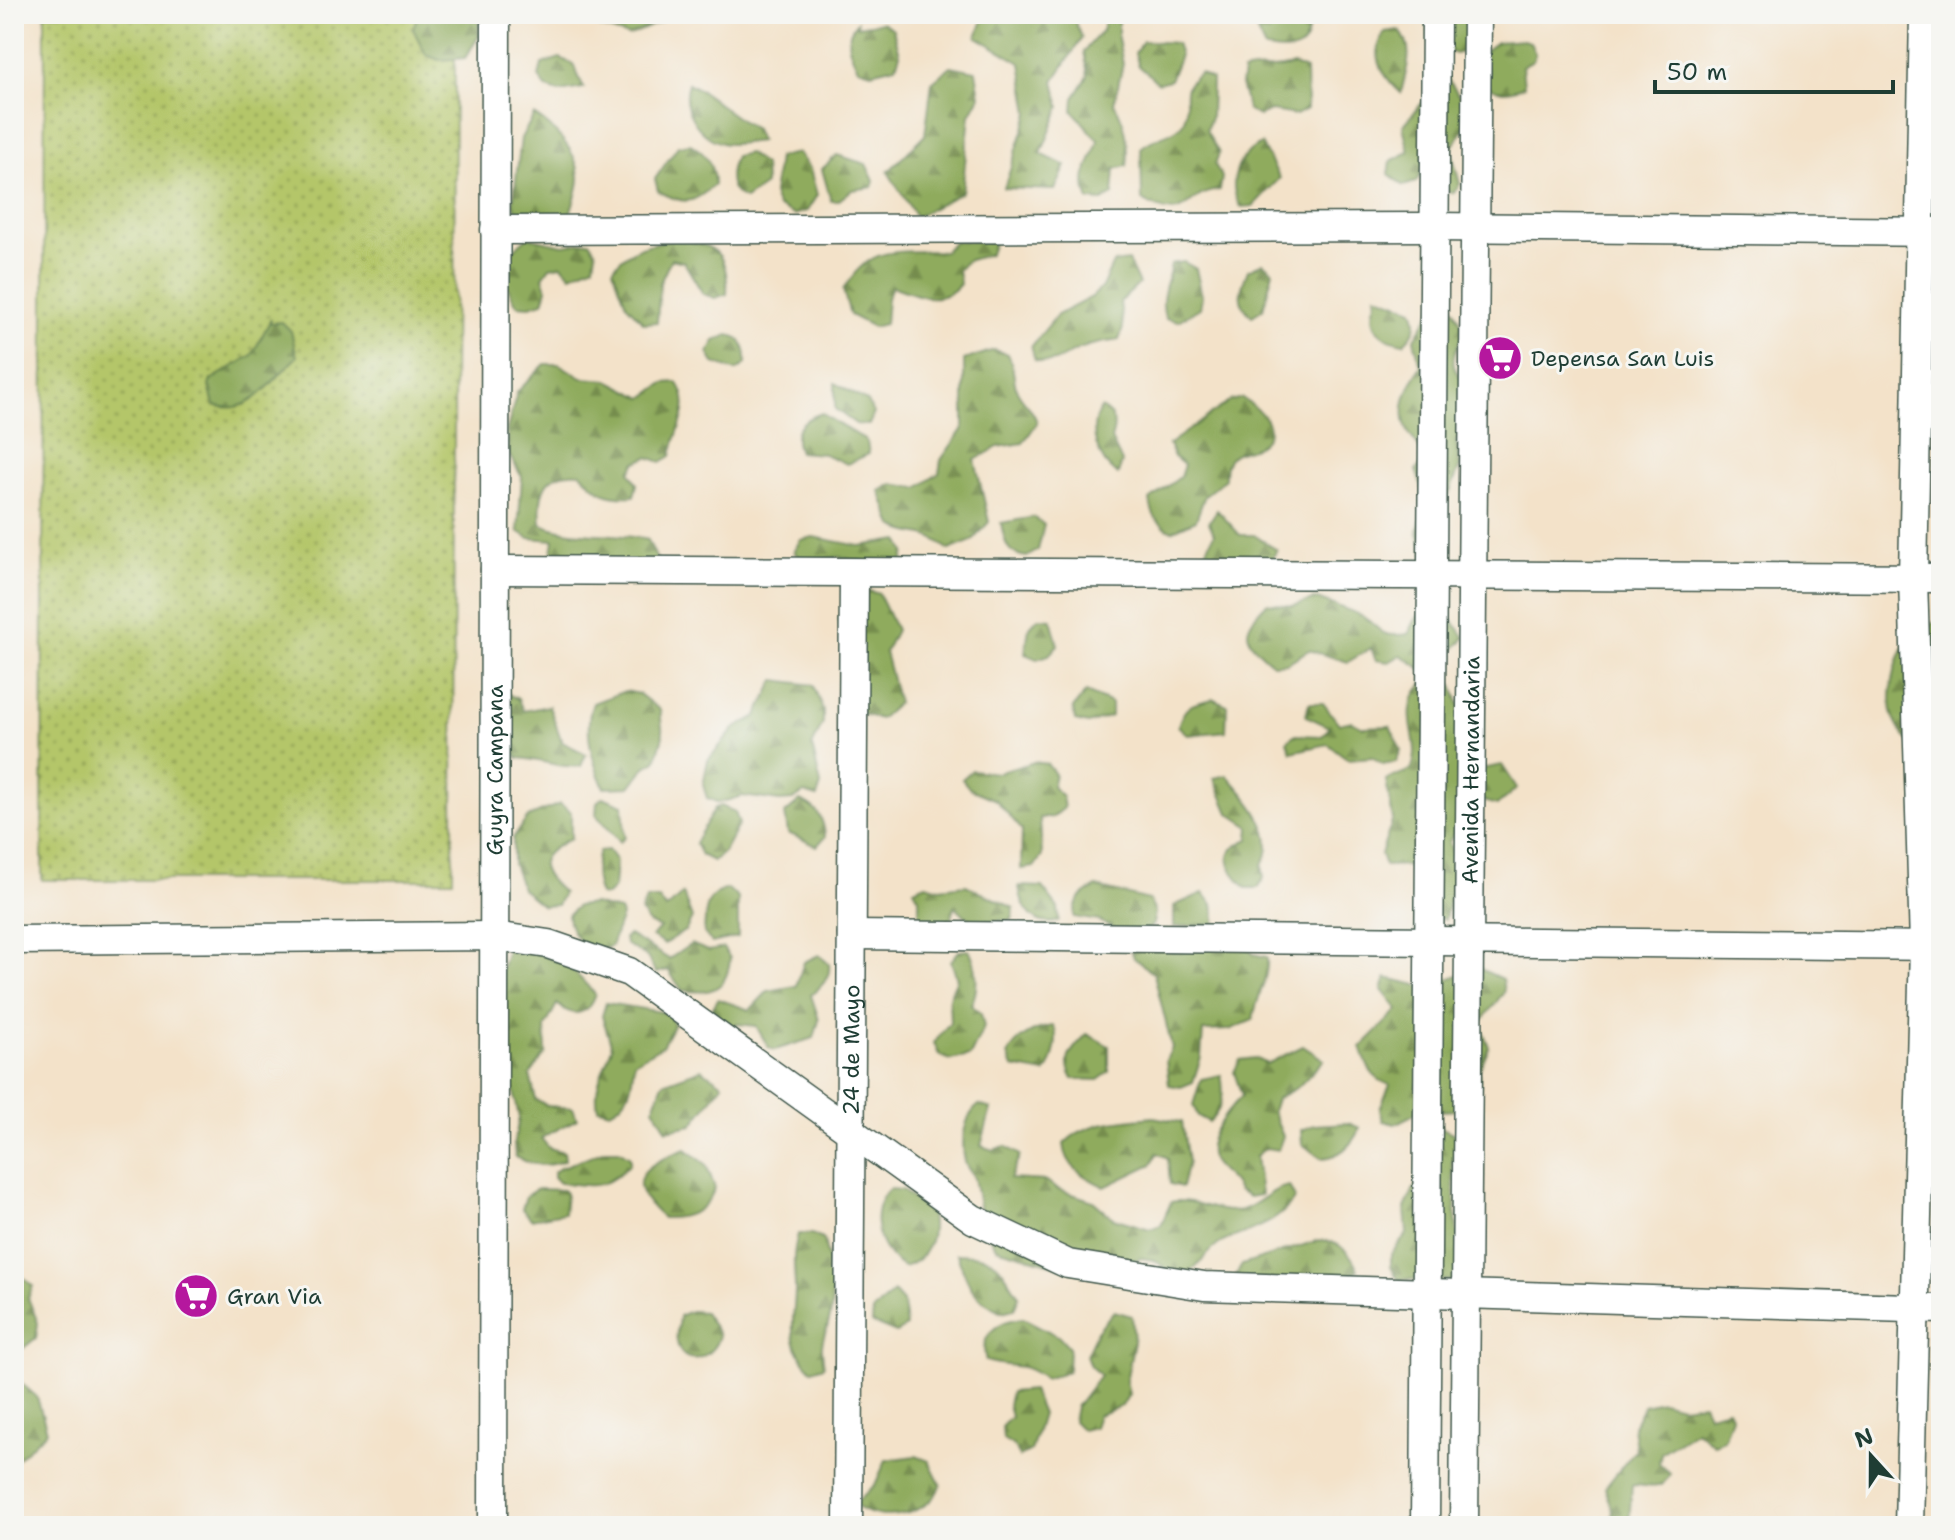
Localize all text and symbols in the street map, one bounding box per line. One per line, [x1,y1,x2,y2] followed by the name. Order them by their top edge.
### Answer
[1655,44,1893,94] scale bar
[1667,56,1727,88] text: 50 m
[1476,334,1524,382] supermarket icon: Depensa San Luis
[1531,344,1714,373] place label: Depensa San Luis
[1456,655,1486,884] street label: Avenida Hernandaria
[480,684,510,855] street label: Guyra Campana
[837,985,866,1116] street label: 24 de Mayo
[172,1272,220,1320] supermarket icon: Gran Via
[227,1282,322,1311] place label: Gran Via
[1831,1416,1911,1496] north arrow
[1851,1421,1877,1454] text: N

